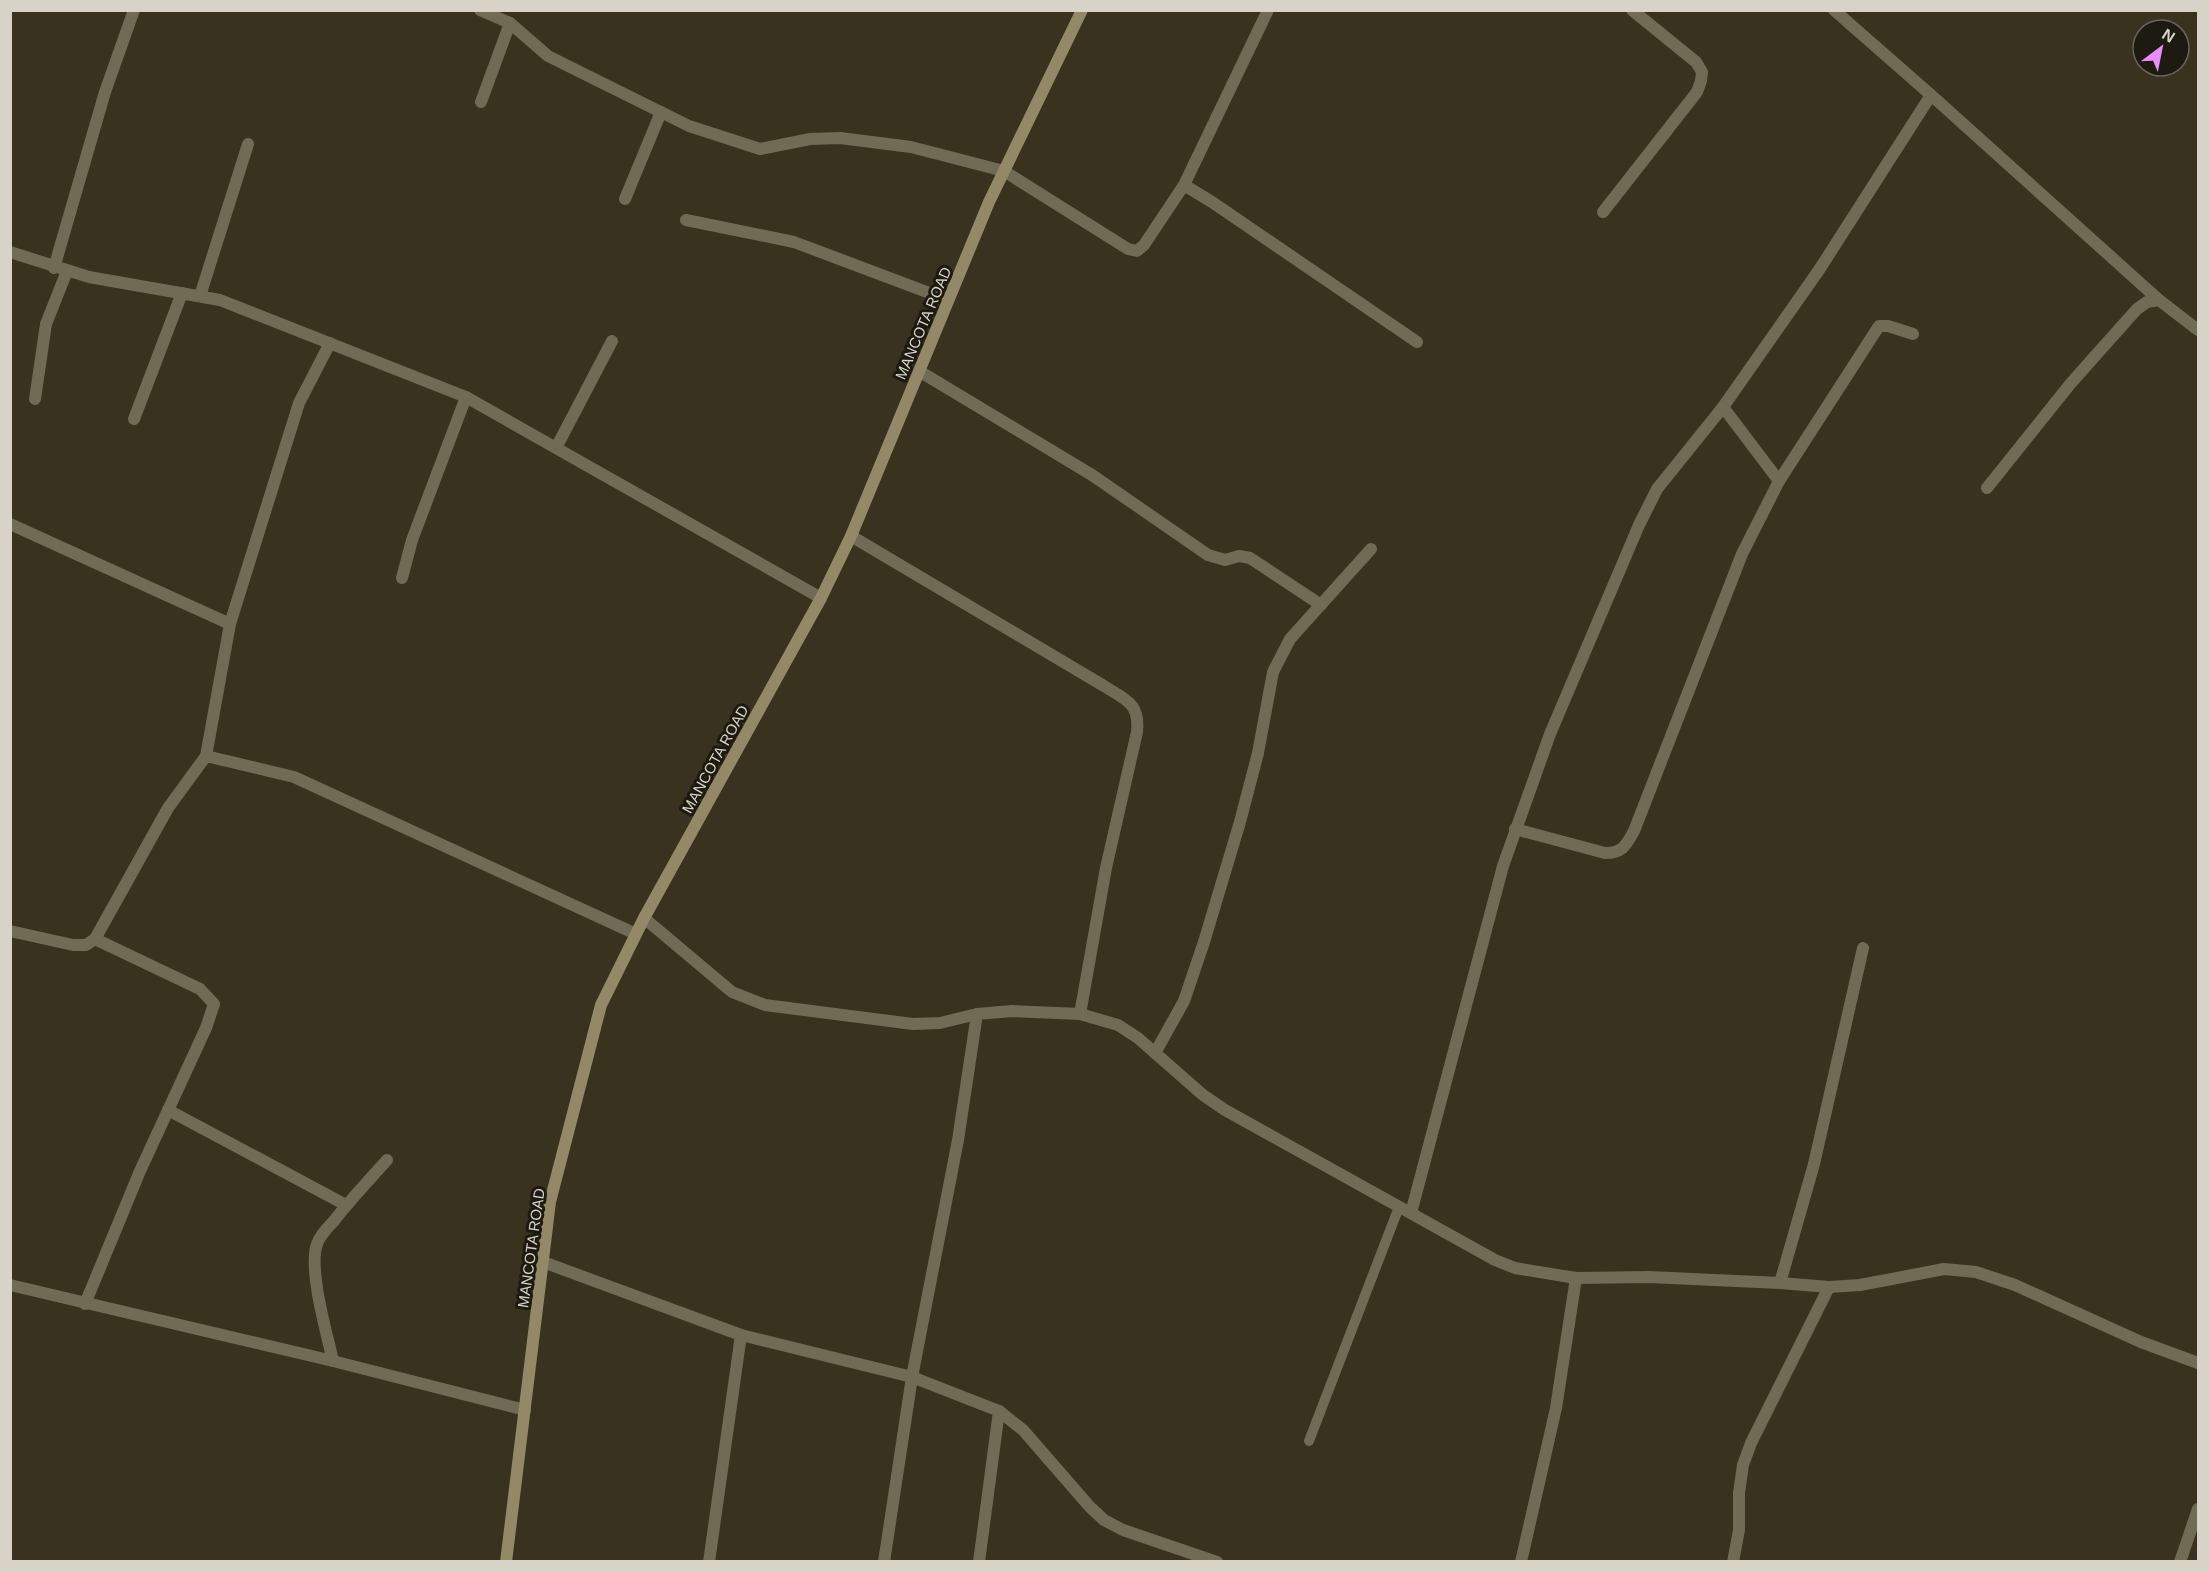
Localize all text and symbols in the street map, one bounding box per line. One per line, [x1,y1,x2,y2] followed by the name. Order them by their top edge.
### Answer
[2131,18,2191,78] north arrow
[2159,25,2178,46] text: N
[892,264,954,382] street label: MANCOTA ROAD
[678,702,752,816] street label: MANCOTA ROAD
[514,1187,548,1309] street label: MANCOTA ROAD

